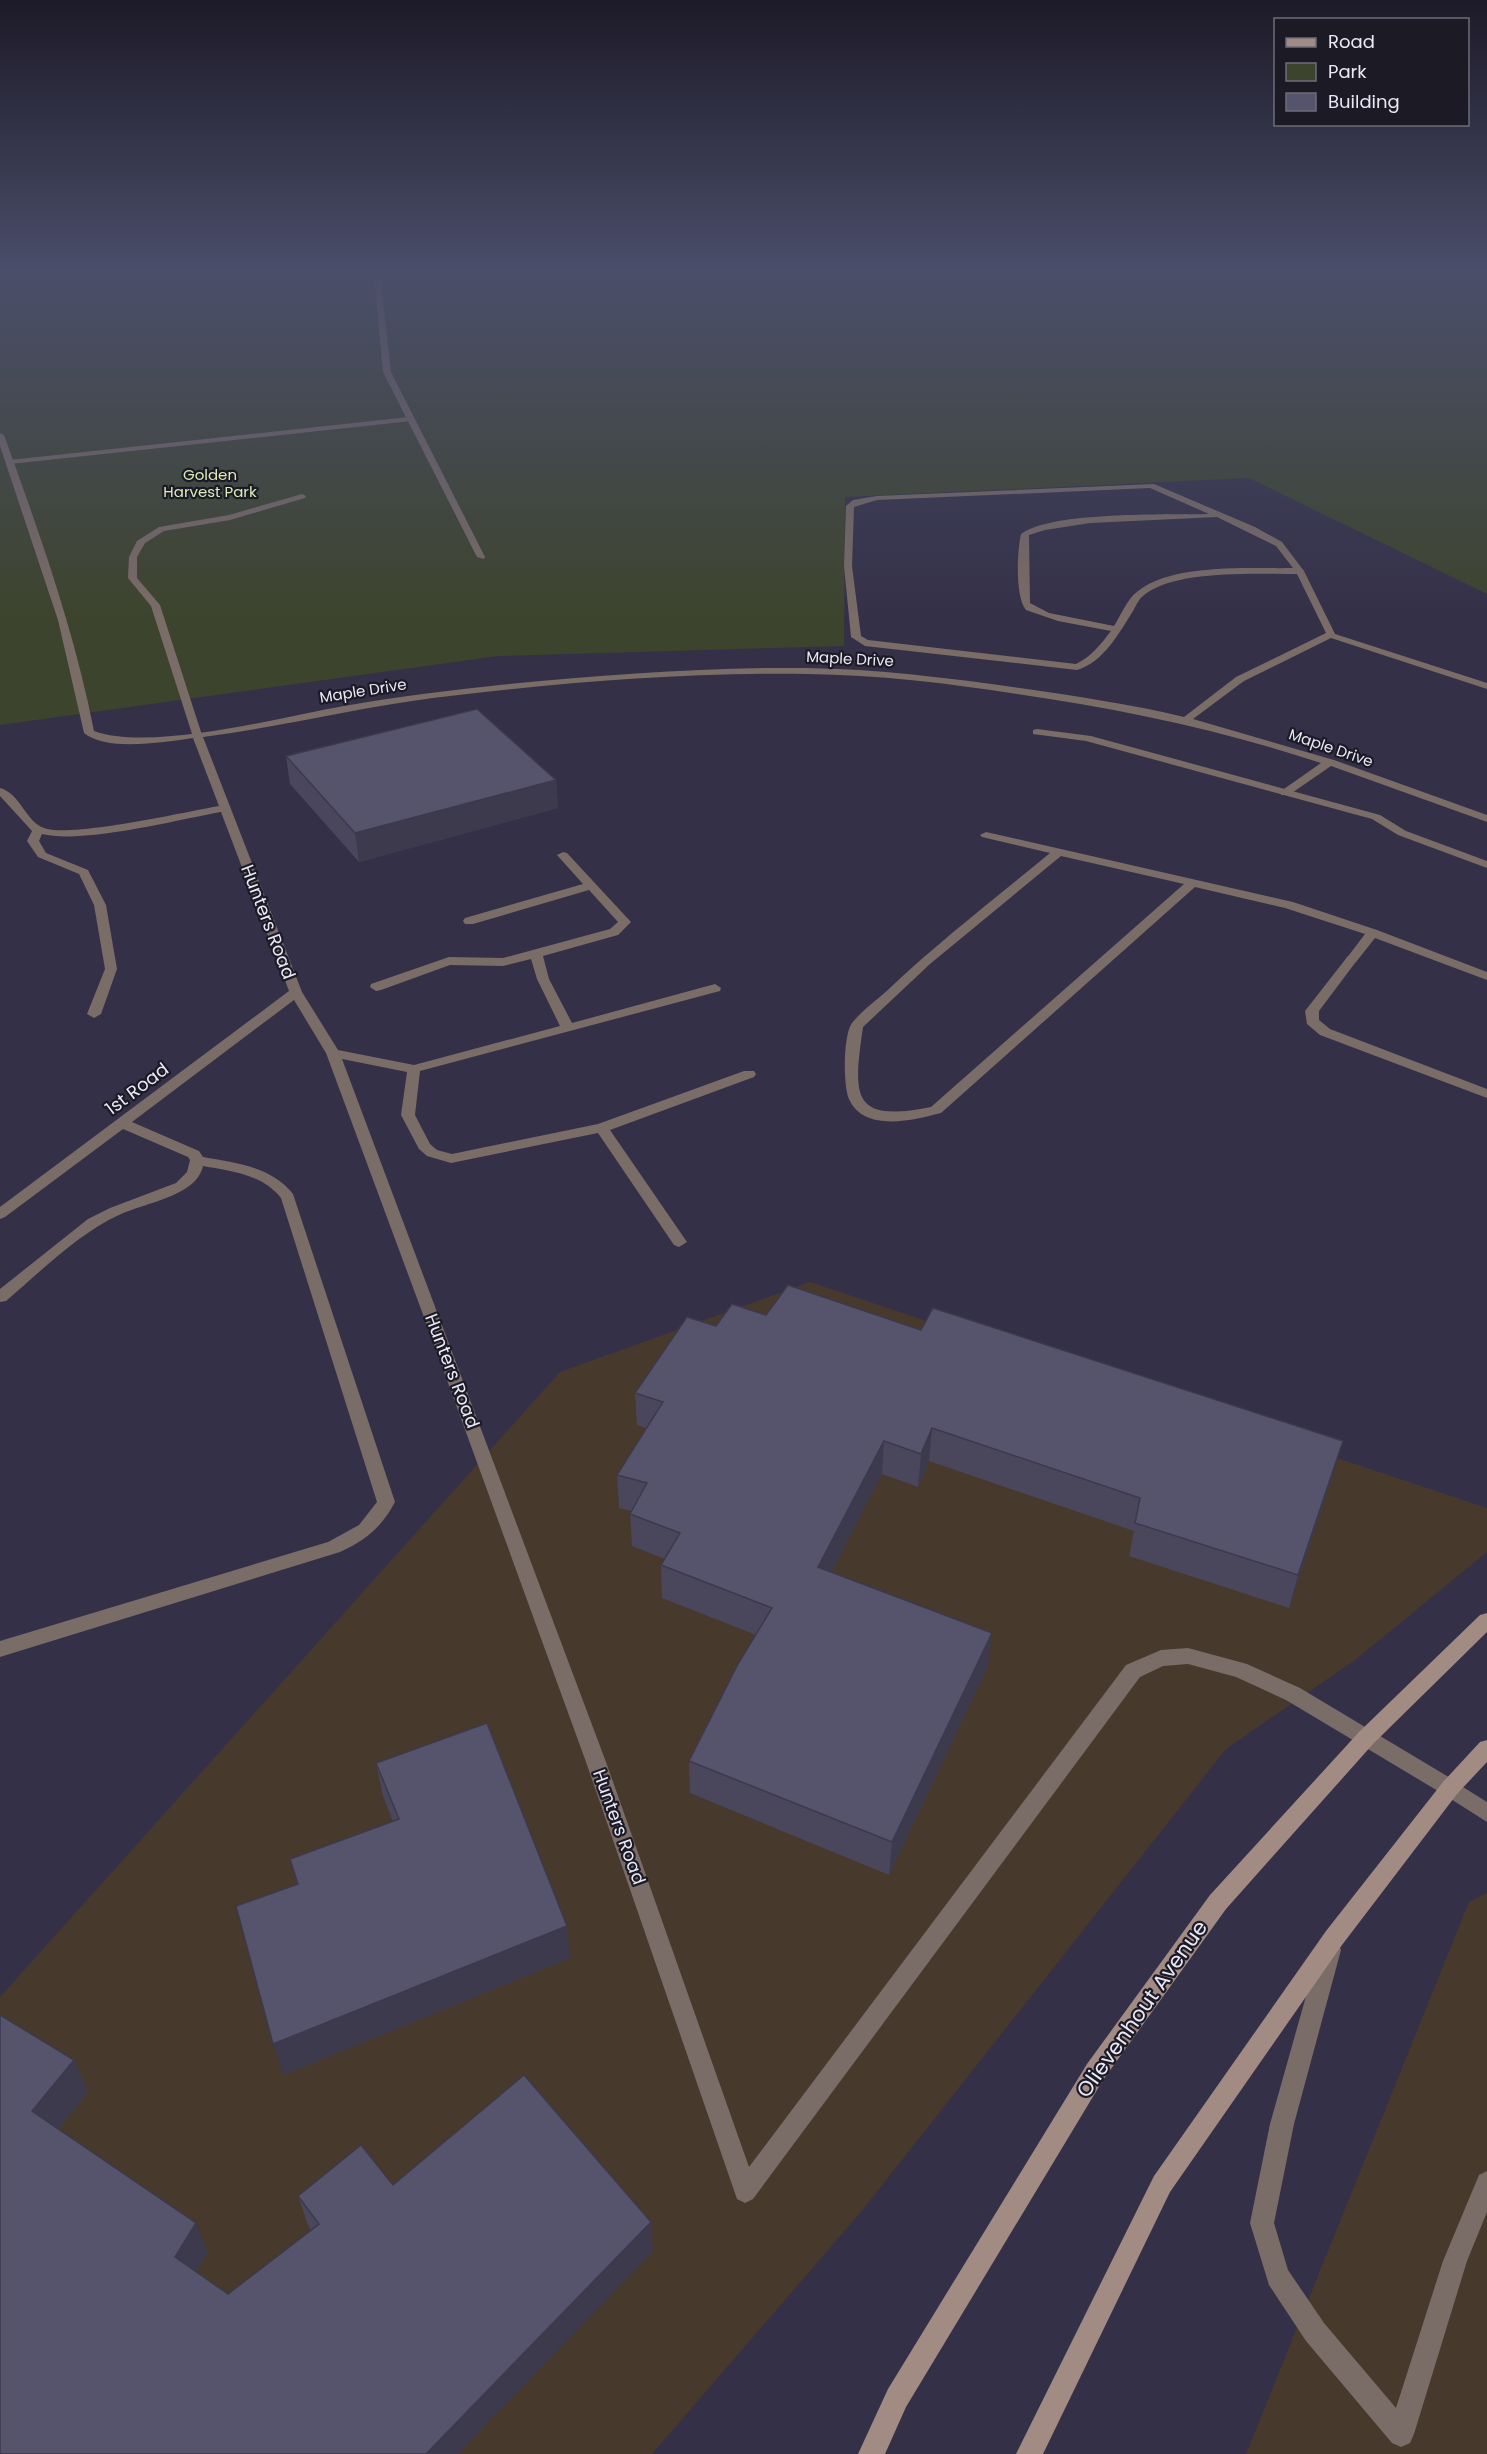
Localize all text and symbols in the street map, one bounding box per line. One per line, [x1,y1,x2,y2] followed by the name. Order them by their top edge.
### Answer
[1274,18,1469,126] legend
[1328,29,1375,54] text: Road
[1328,59,1367,84] text: Park
[1328,89,1400,114] text: Building
[163,464,257,502] park label: Golden Harvest Park
[806,646,894,671] street label: Maple Drive
[318,673,408,708] street label: Maple Drive
[1286,723,1376,772] street label: Maple Drive
[235,861,302,983] street label: Hunters Road
[100,1057,174,1121] street label: 1st Road
[419,1310,486,1432] street label: Hunters Road
[587,1766,652,1888] street label: Hunters Road
[1069,1914,1214,2103] street label: Olievenhout Avenue

